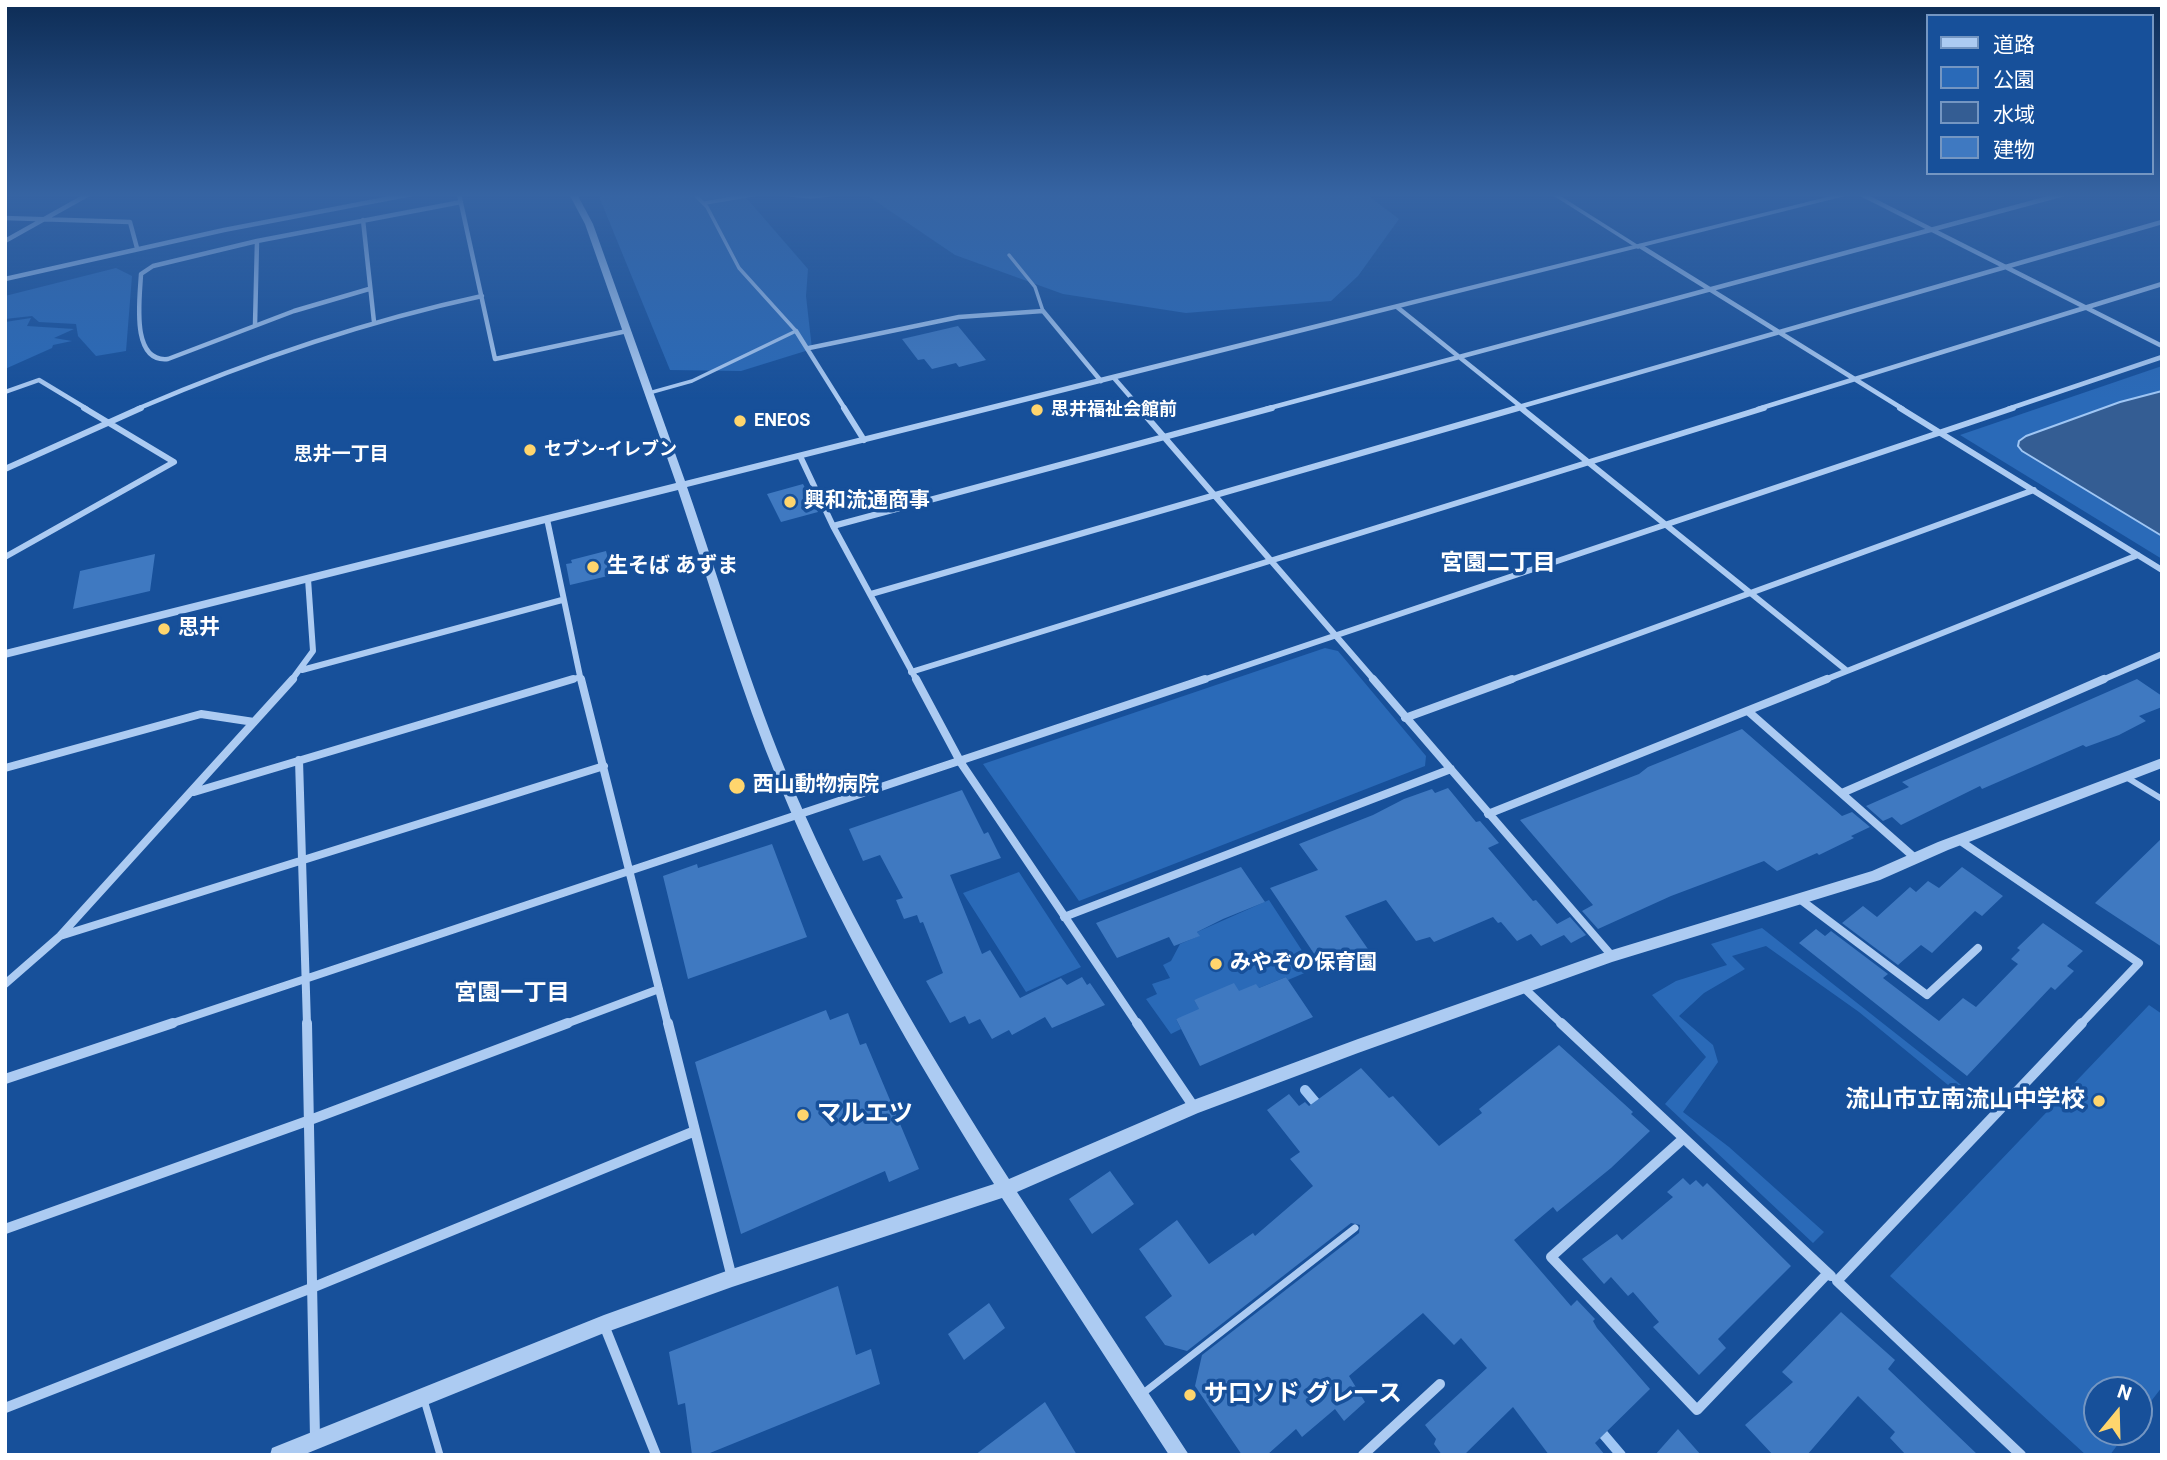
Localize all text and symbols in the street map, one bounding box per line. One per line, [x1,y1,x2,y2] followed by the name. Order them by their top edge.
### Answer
[1926,14,2153,175] legend
[1993,33,2035,57] text: 道路
[1993,68,2035,92] text: 公園
[1993,103,2035,127] text: 水域
[1993,138,2035,162] text: 建物
[1051,399,1177,421] place label: 思井福祉会館前
[1029,402,1045,418] marker: 思井福祉会館前
[754,410,810,432] place label: ENEOS
[732,413,748,429] marker: ENEOS
[544,439,677,461] place label: セブン-イレブン
[522,442,538,458] marker: セブン-イレブン
[294,444,388,466] district label: 思井一丁目
[804,489,930,515] place label: 興和流通商事
[782,494,798,510] marker: 興和流通商事
[1441,550,1555,578] district label: 宮園二丁目
[607,554,738,580] place label: 生そば あずま
[585,559,601,575] marker: 生そば あずま
[178,616,220,642] place label: 思井
[156,621,172,637] marker: 思井
[753,773,879,799] place label: 西山動物病院
[727,776,747,796] marker: 西山動物病院
[1230,951,1377,977] place label: みやぞの保育園
[1208,956,1224,972] marker: みやぞの保育園
[455,980,569,1008] district label: 宮園一丁目
[1845,1087,2085,1115] place label: 流山市立南流山中学校
[2091,1093,2107,1109] marker: 流山市立南流山中学校
[817,1101,913,1129] place label: マルエツ
[795,1107,811,1123] marker: マルエツ
[2083,1376,2153,1446] north arrow
[2114,1380,2134,1406] text: N
[1204,1381,1402,1409] place label: サ口ソド グレ一ス
[1182,1387,1198,1403] marker: サ口ソド グレ一ス

